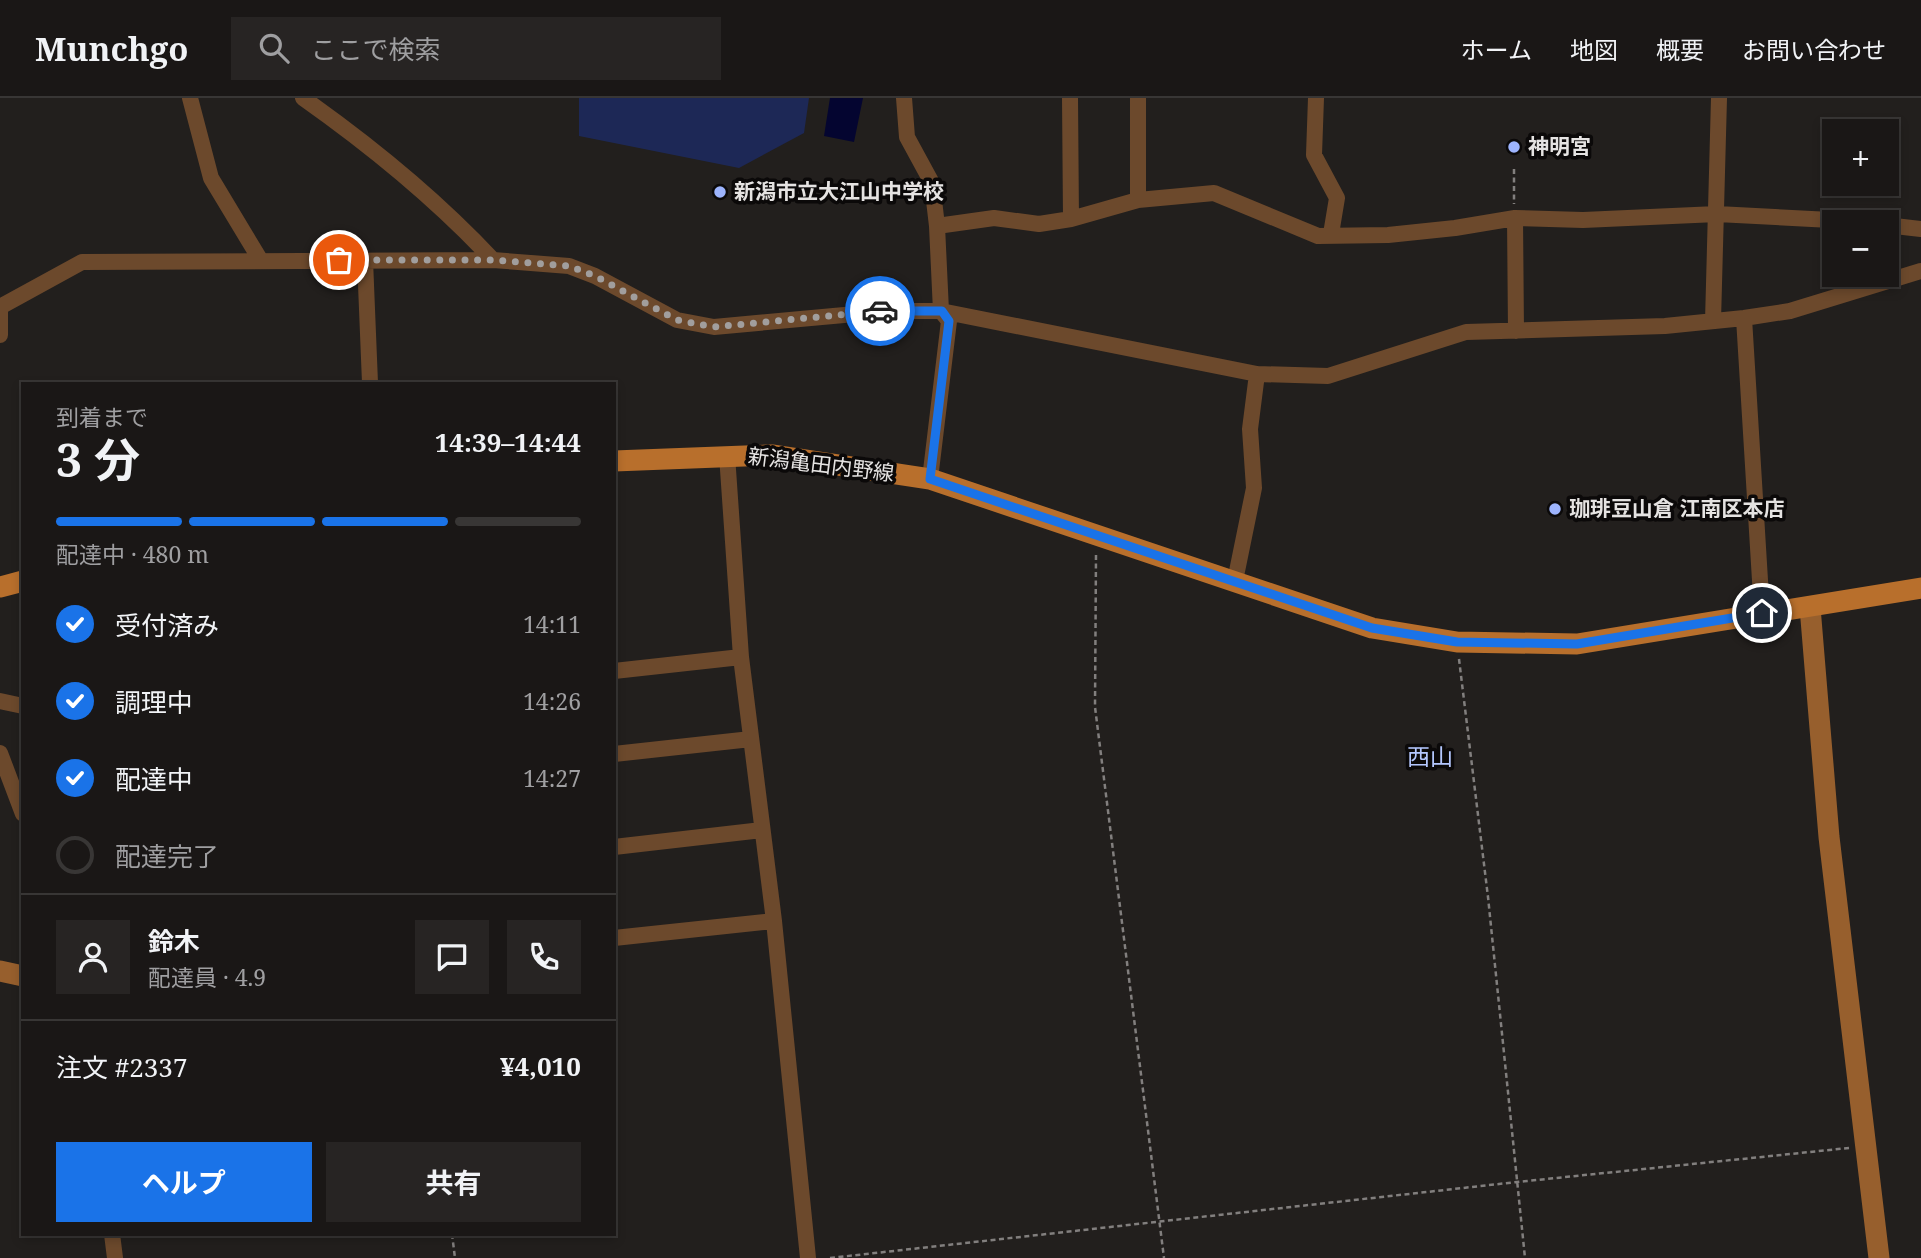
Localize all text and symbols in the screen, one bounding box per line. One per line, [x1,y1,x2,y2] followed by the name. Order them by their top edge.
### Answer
[231,17,721,80] search box
[35,26,189,71] text: Munchgo
[255,29,293,67] icon: search
[311,31,441,67] text: ここで検索
[1461,33,1532,66] text: ホーム
[1570,33,1618,66] text: 地図
[1656,33,1704,66] text: 概要
[1742,33,1886,66] text: お問い合わせ
[1822,119,1899,287] map controls
[1822,119,1899,196] button: +
[1528,132,1591,160] place label: 神明宮
[1506,139,1522,155] marker: 神明宮
[734,177,944,205] place label: 新潟市立大江山中学校
[712,184,728,200] marker: 新潟市立大江山中学校
[1822,210,1899,287] button: −
[309,230,369,290] pin
[320,241,358,279] icon: bag
[845,276,915,346] courier
[861,292,899,330] icon: car
[56,401,148,433] text: 到着まで
[435,424,581,460] text: 14:39–14:44
[56,428,140,490] text: 3 分
[746,441,896,487] street label: 新潟亀田内野線
[1569,494,1784,522] place label: 珈琲豆山倉 江南区本店
[1547,501,1563,517] marker: 珈琲豆山倉 江南区本店
[56,538,209,570] text: 配達中 · 480 m
[1732,583,1792,643] pin
[1743,594,1781,632] icon: home
[56,605,94,643] icon: check
[115,607,219,643] text: 受付済み
[523,608,581,640] text: 14:11
[56,682,94,720] icon: check
[115,684,193,720] text: 調理中
[523,685,581,717] text: 14:26
[1407,740,1453,772] district label: 西山
[56,759,94,797] icon: check
[115,761,193,797] text: 配達中
[523,762,581,794] text: 14:27
[115,838,219,874] text: 配達完了
[56,920,130,994] button: person
[415,920,489,994] button: chat
[507,920,581,994] button: phone
[148,923,200,959] text: 鈴木
[148,961,266,993] text: 配達員 · 4.9
[500,1048,581,1084] text: ¥4,010
[56,1049,187,1085] text: 注文 #2337
[56,1142,312,1222] button: ヘルプ
[326,1142,581,1222] button: 共有

